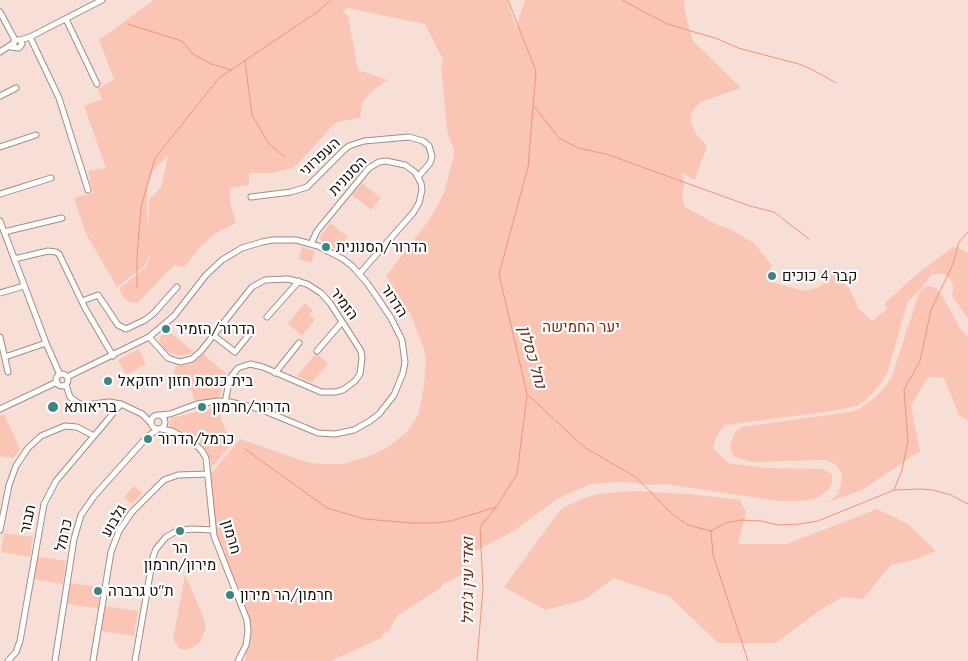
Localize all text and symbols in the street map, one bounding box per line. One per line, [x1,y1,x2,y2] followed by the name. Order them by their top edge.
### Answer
[296,134,344,180] street label: העפרוני
[325,152,371,200] street label: הסנונית
[336,238,427,256] place label: הדרור/הסנונית
[320,241,332,253] marker: הדרור/הסנונית
[782,267,857,285] place label: קבר 4 כוכים
[766,270,778,282] marker: קבר 4 כוכים
[377,281,411,321] street label: הדרור
[326,284,362,324] street label: הזמיר
[542,318,620,336] park label: יער החמישה
[176,320,255,338] place label: הדרור/הזמיר
[160,323,172,335] marker: הדרור/הזמיר
[514,323,550,391] water label: נחל כסלון
[118,372,253,390] place label: בית כנסת חזון יחזקאל
[102,375,114,387] marker: בית כנסת חזון יחזקאל
[64,398,117,416] place label: בריאותא
[212,398,290,416] place label: הדרור/חרמון
[46,400,60,414] marker: בריאותא
[196,401,208,413] marker: הדרור/חרמון
[158,430,234,448] place label: כרמל/הדרור
[142,433,154,445] marker: כרמל/הדרור
[97,502,131,540] street label: גלבוע
[16,503,40,535] street label: תבור
[52,517,76,553] street label: כרמל
[218,518,244,556] street label: חרמון
[174,525,186,537] marker: הר מירון/חרמון
[458,537,478,625] water label: ואדי עין ג'מיל
[144,539,216,574] place label: הר מירון/חרמון
[108,582,174,600] place label: ת"ט גרברה
[92,585,104,597] marker: ת"ט גרברה
[240,586,333,604] place label: חרמון/הר מירון
[224,589,236,601] marker: חרמון/הר מירון

